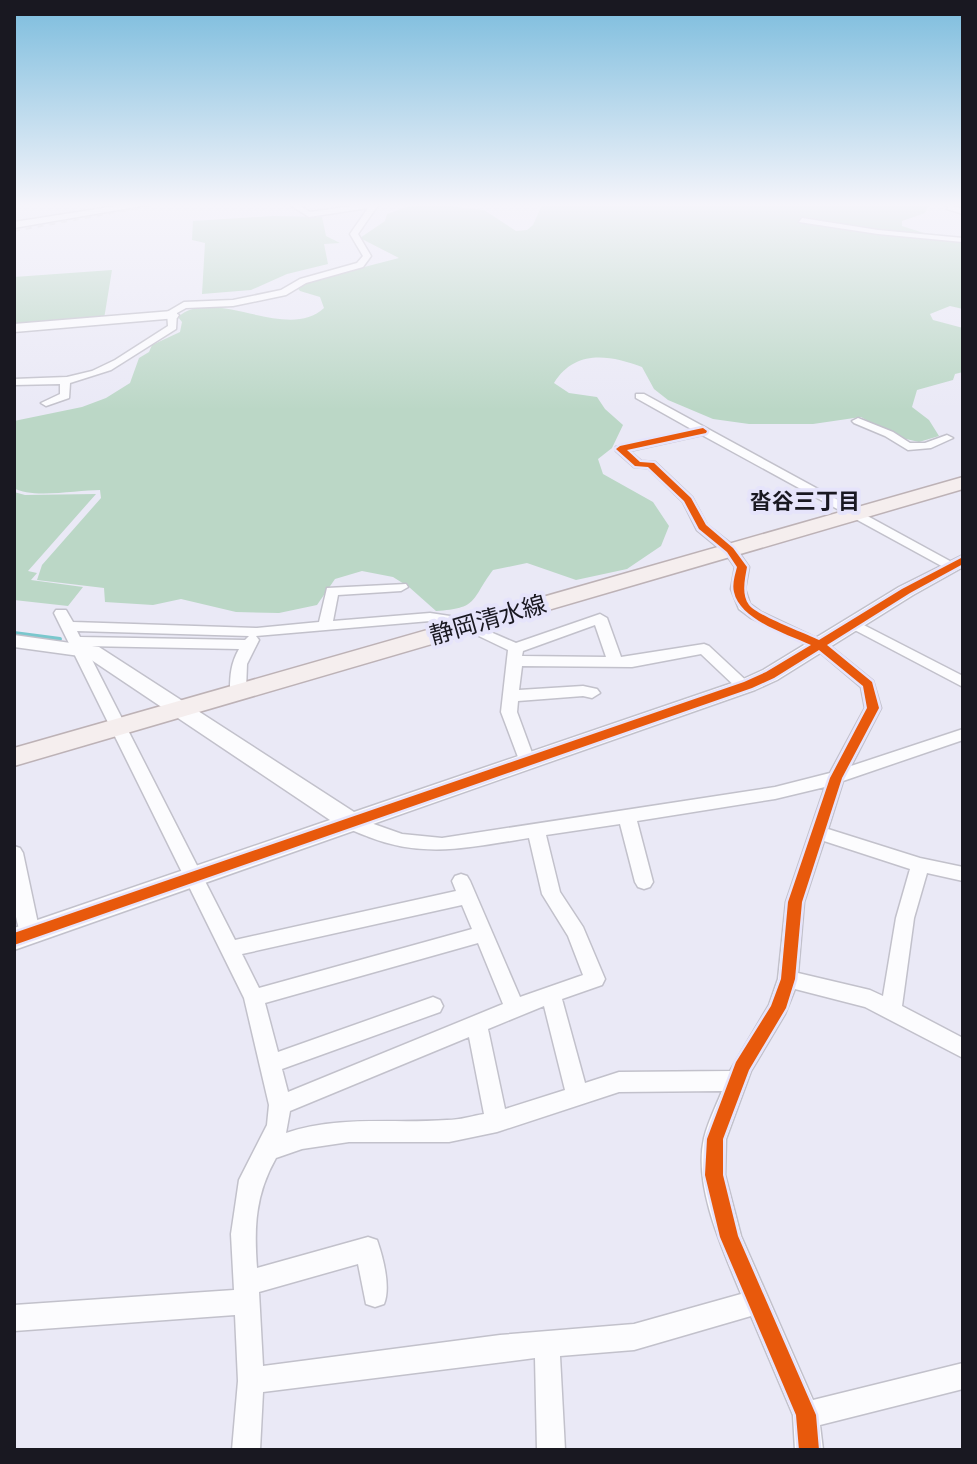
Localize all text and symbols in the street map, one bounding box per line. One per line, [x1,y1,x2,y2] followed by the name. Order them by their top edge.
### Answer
[750,488,860,515] district label: 沓谷三丁目
[426,590,550,650] street label: 静岡清水線

